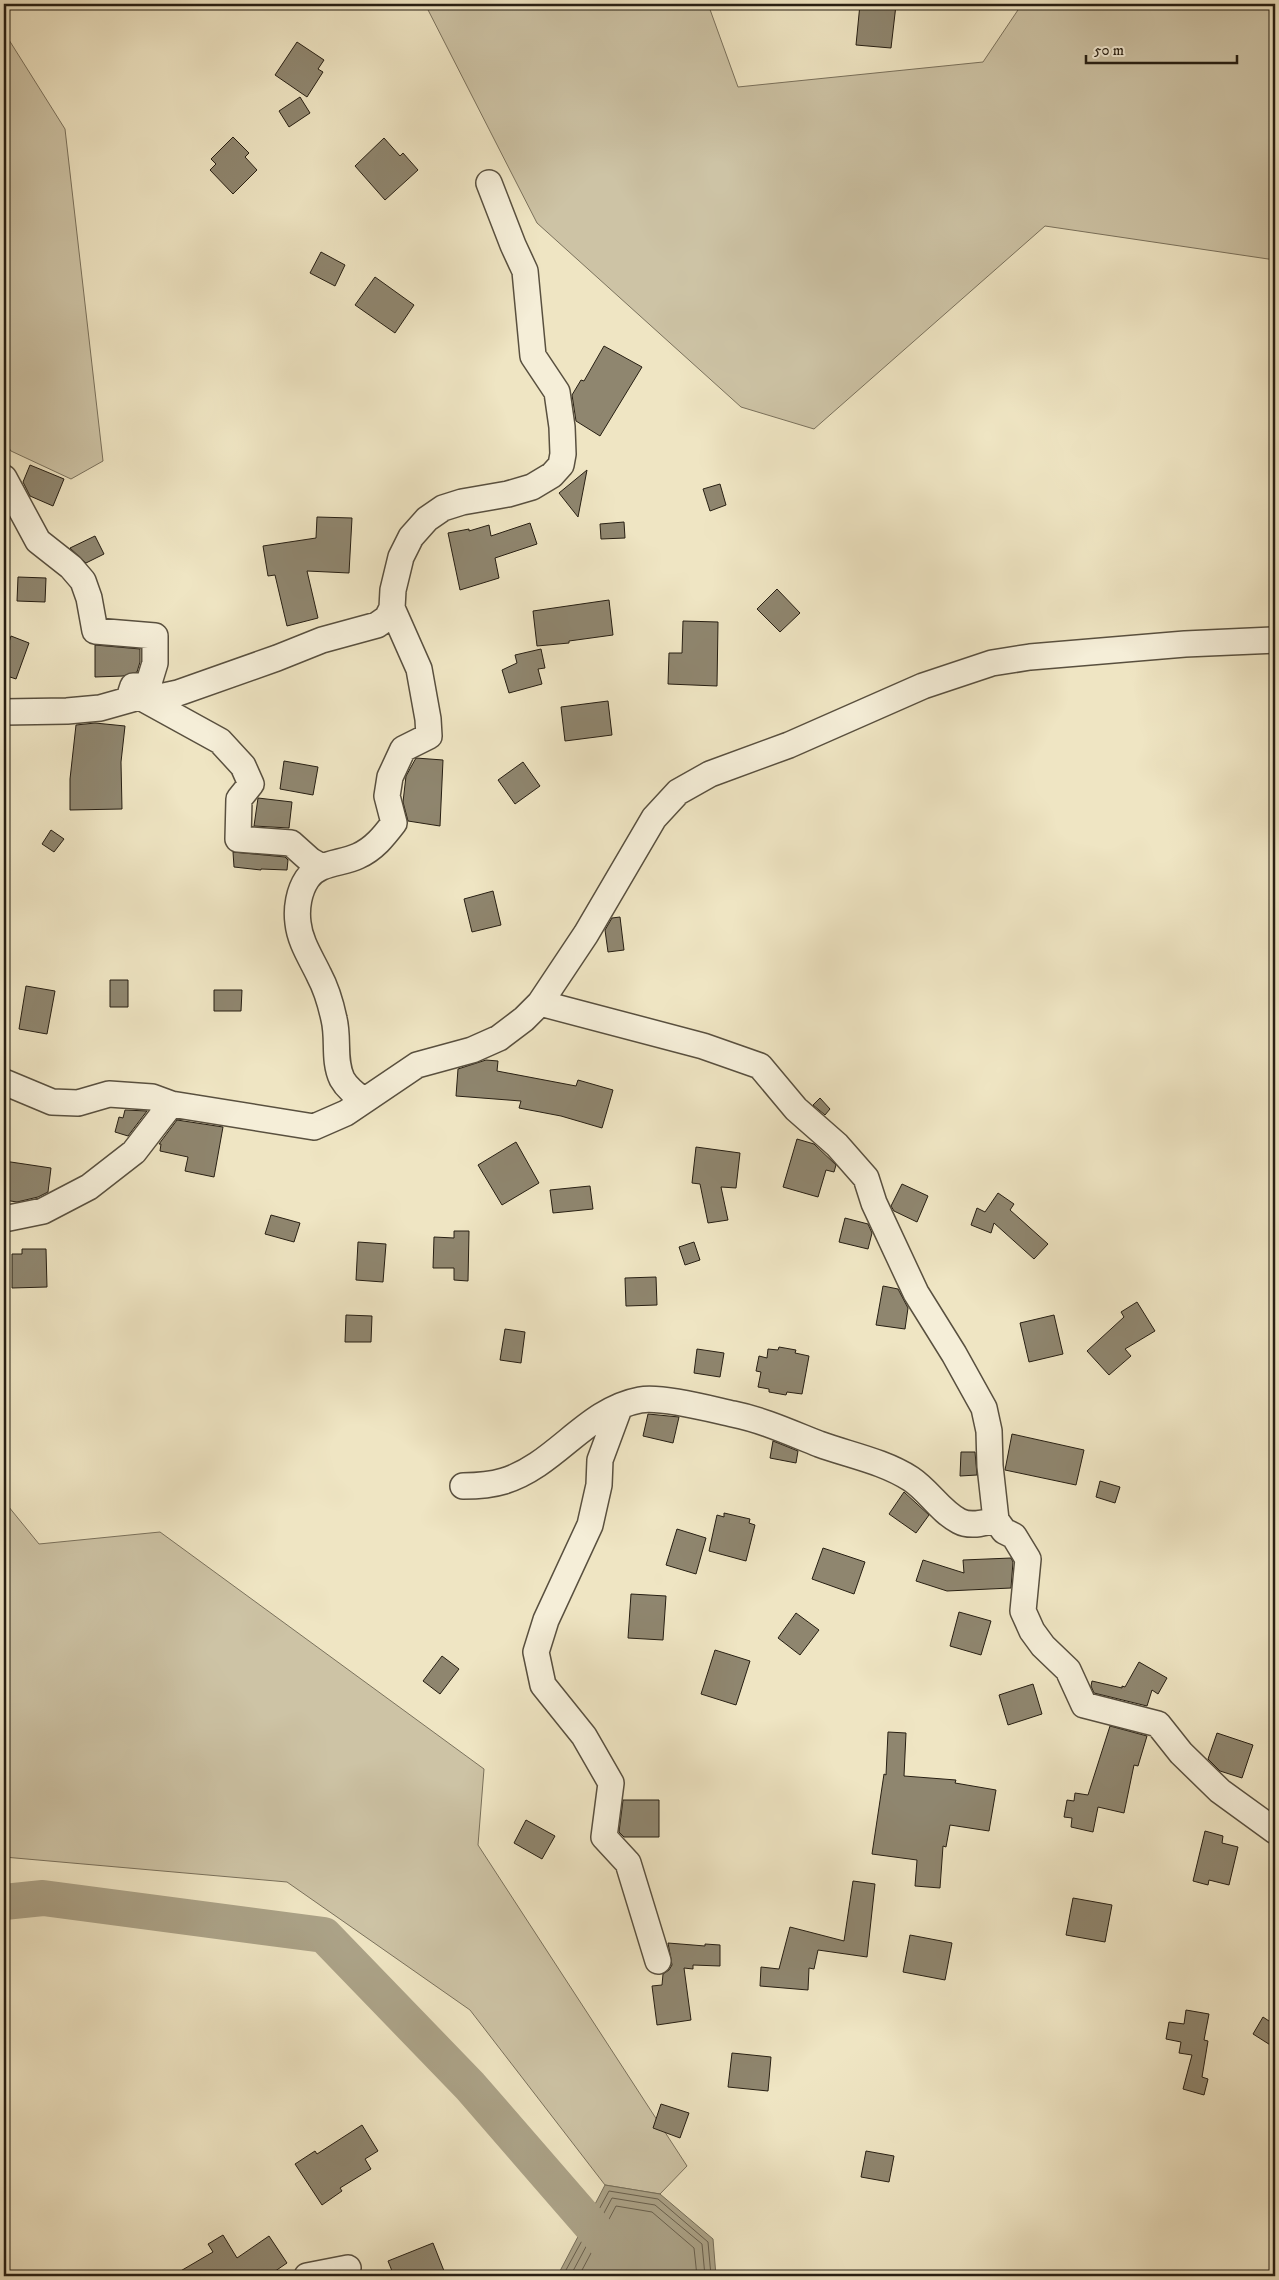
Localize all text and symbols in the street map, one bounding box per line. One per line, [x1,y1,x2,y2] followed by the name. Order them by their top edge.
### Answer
[1086,32,1238,64] scale bar
[1094,41,1124,60] text: 50 m

